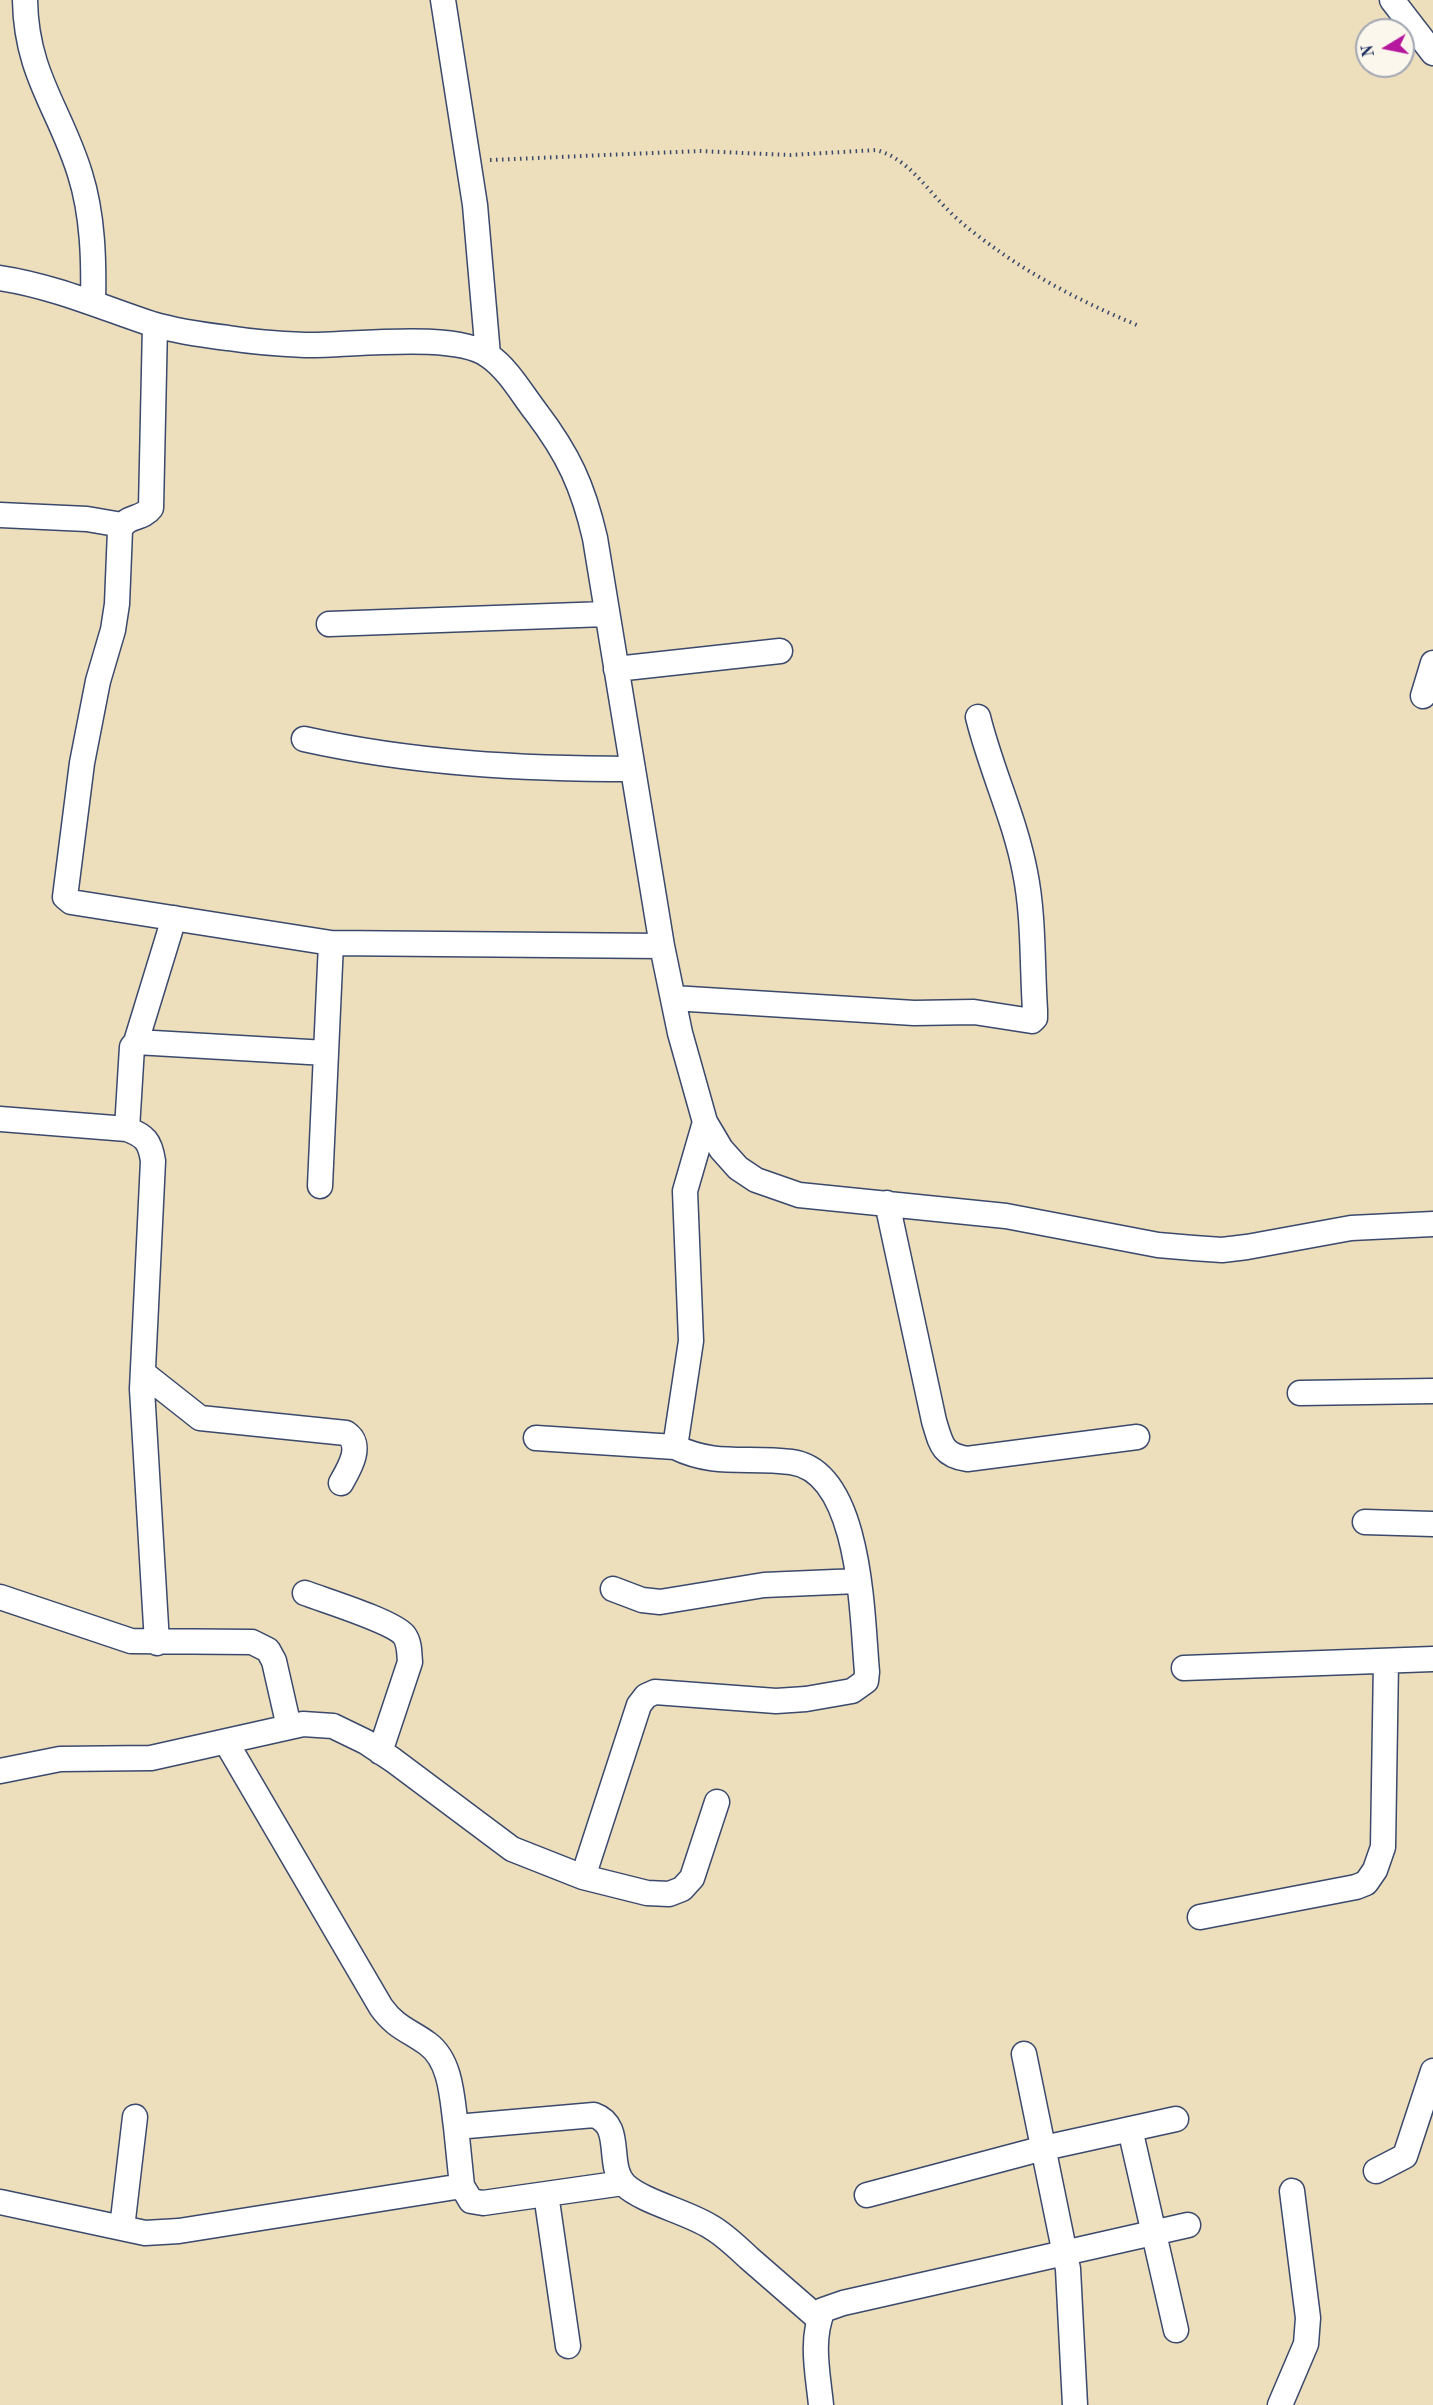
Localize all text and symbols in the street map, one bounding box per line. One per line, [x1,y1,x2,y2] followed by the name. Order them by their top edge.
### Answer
[1355,18,1415,78] north arrow
[1360,43,1378,58] text: N

